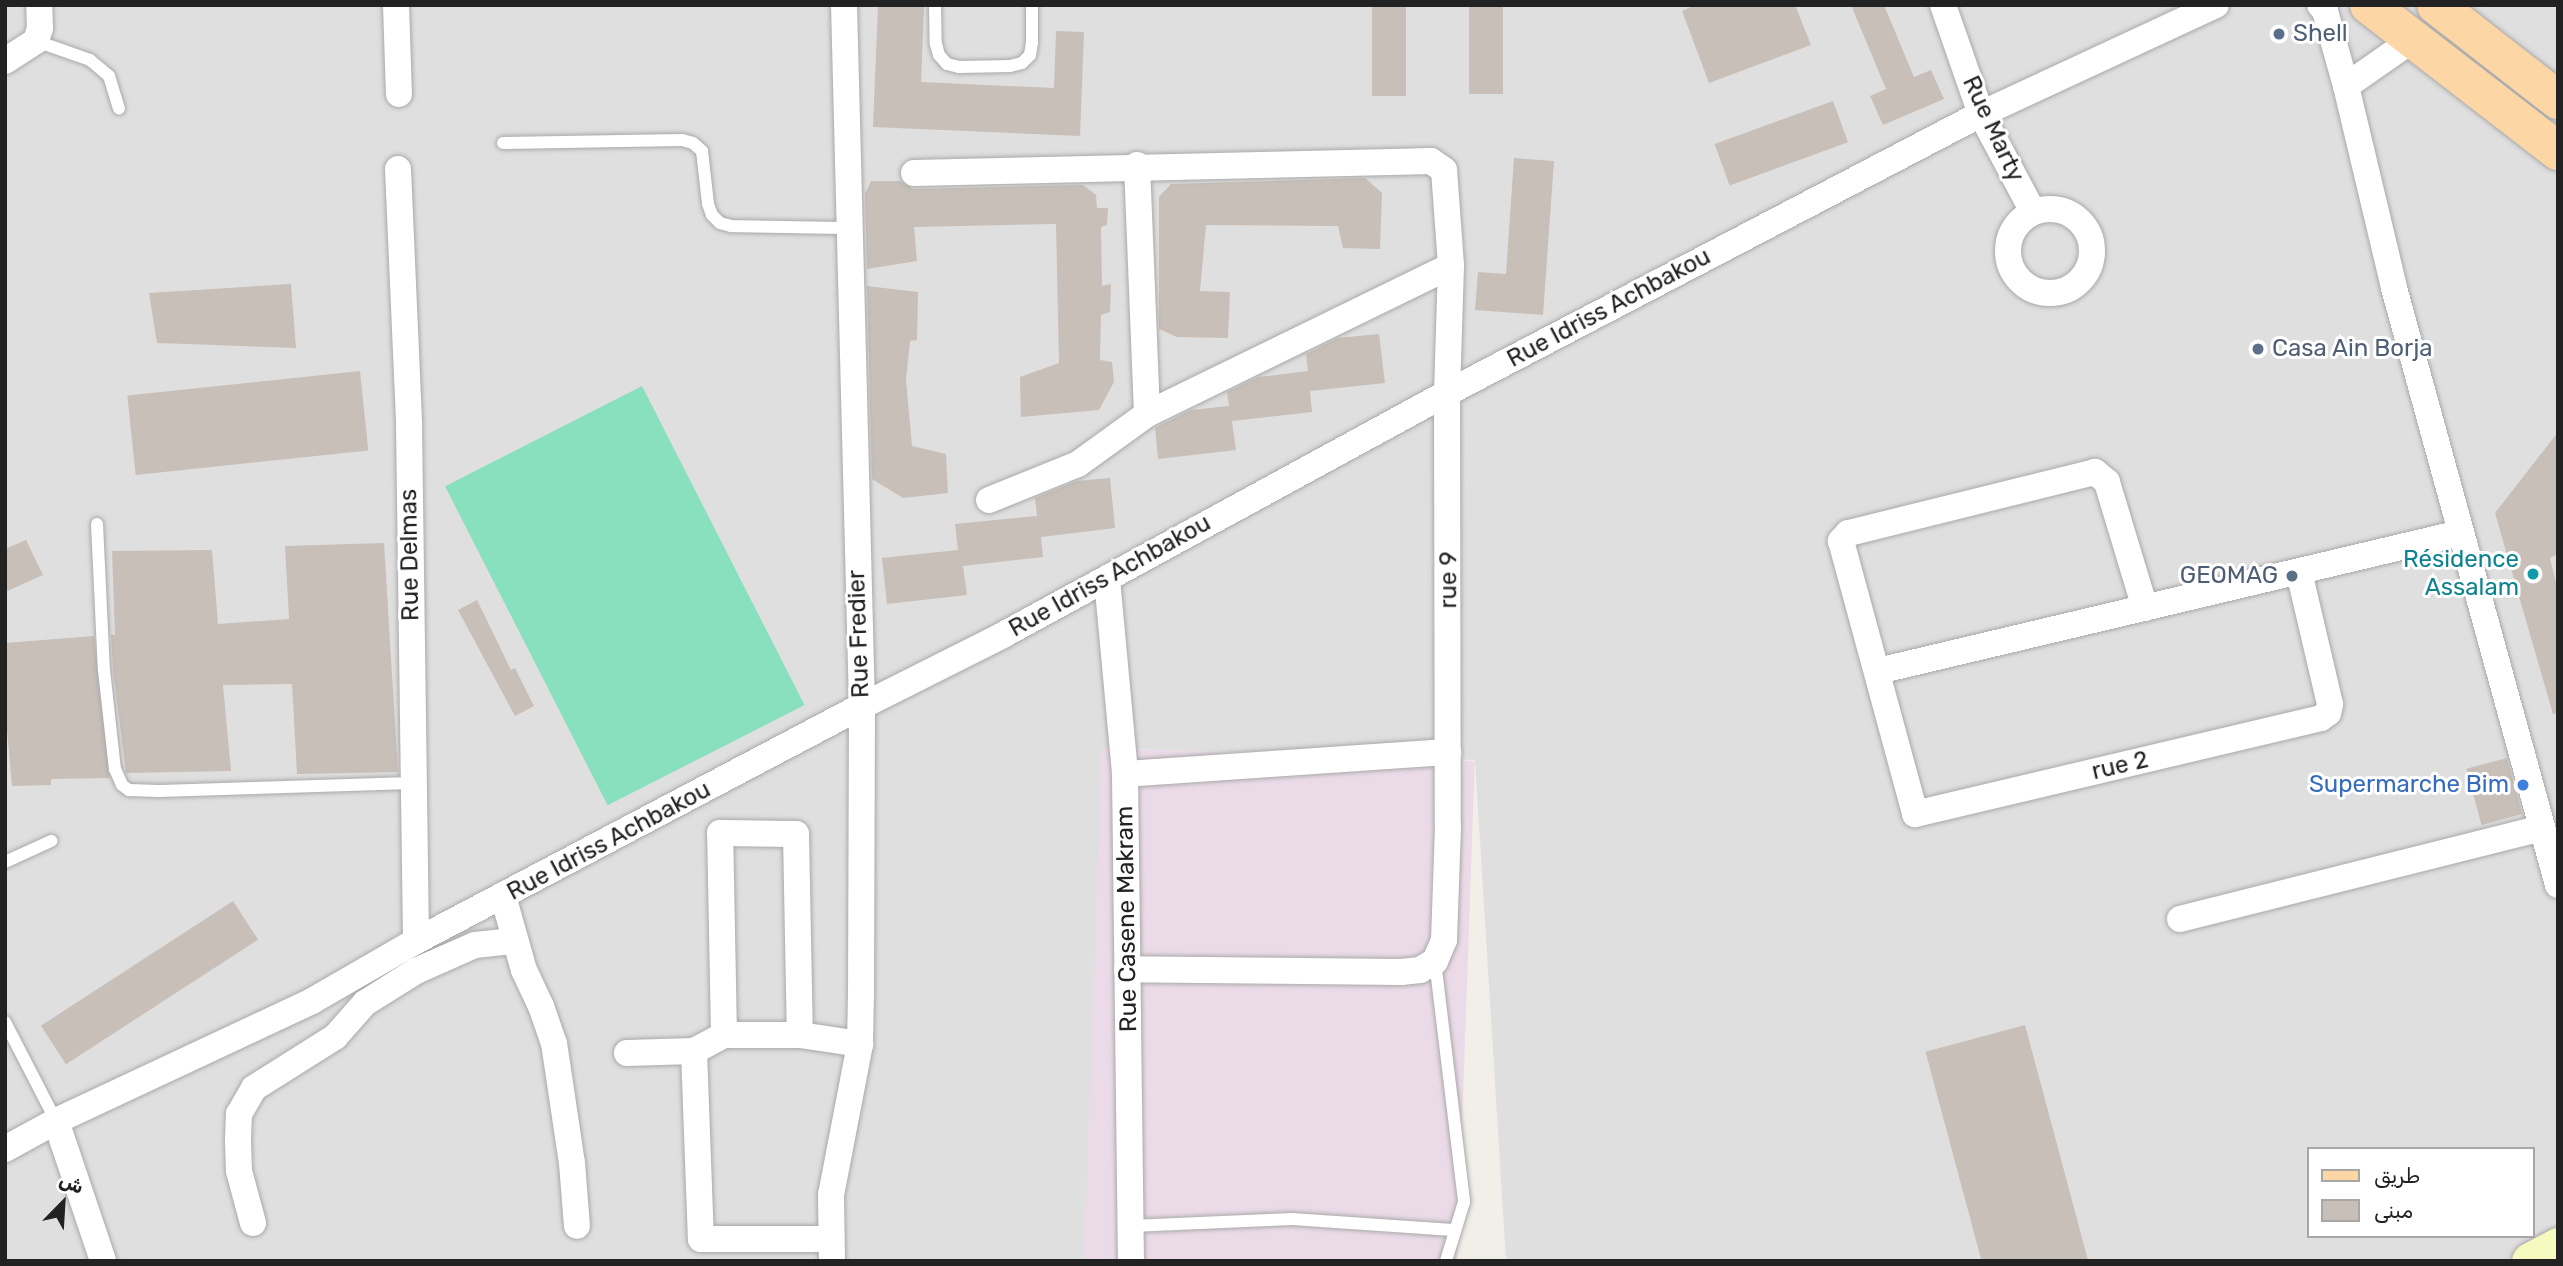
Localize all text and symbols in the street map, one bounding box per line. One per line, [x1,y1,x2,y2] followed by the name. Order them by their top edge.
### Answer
[2293,20,2348,48] place label: Shell
[2271,26,2287,42] marker: Shell
[1956,71,2030,187] street label: Rue Marty
[1502,242,1716,374] street label: Rue Idriss Achbakou
[2272,335,2433,363] place label: Casa Ain Borja
[2250,341,2266,357] marker: Casa Ain Borja
[394,489,426,621] street label: Rue Delmas
[1004,508,1216,644] street label: Rue Idriss Achbakou
[2403,546,2519,602] place label: Résidence Assalam
[1435,551,1463,609] street label: rue 9
[2180,562,2278,590] place label: GEOMAG
[2525,566,2541,582] marker: Résidence Assalam
[2284,568,2300,584] marker: GEOMAG
[842,569,876,699] street label: Rue Fredier
[2089,746,2151,786] street label: rue 2
[2309,771,2509,799] place label: Supermarche Bim
[502,775,716,907] street label: Rue Idriss Achbakou
[2515,777,2531,793] marker: Supermarche Bim
[1111,806,1143,1032] street label: Rue Casene Makram
[2308,1147,2535,1238] legend
[2374,1163,2420,1188] text: طريق
[28,1168,98,1238] north arrow
[56,1168,87,1199] text: ش
[2374,1198,2413,1223] text: مبنى

